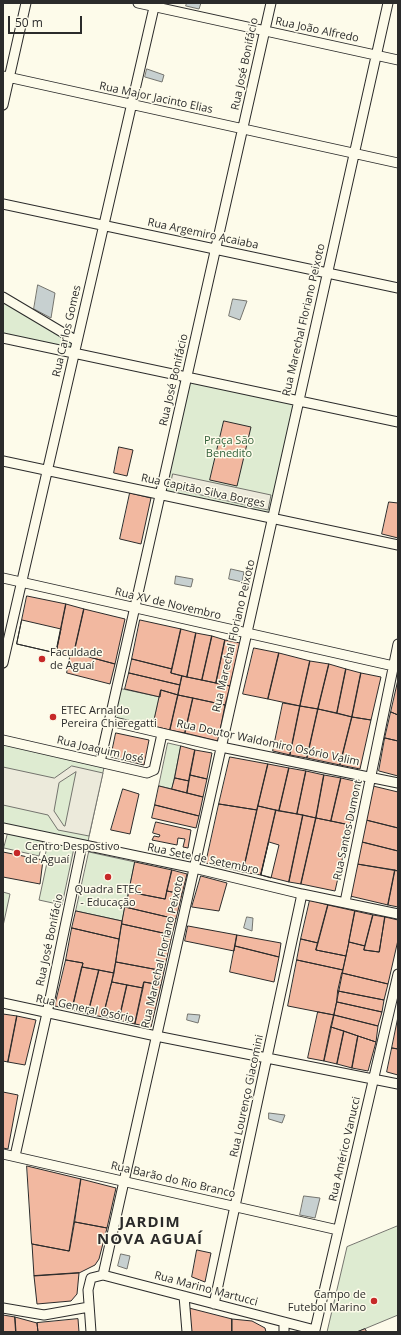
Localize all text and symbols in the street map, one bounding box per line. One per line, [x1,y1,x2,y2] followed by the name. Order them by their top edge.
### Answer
[10,8,84,34] scale bar
[15,14,43,31] text: 50 m
[274,15,360,45] street label: Rua João Alfredo
[229,17,261,111] street label: Rua José Bonifácio
[98,80,214,116] street label: Rua Major Jacinto Elias
[146,216,260,252] street label: Rua Argemiro Acaiaba
[280,242,328,398] street label: Rua Marechal Floriano Peixoto
[50,284,84,378] street label: Rua Carlos Gomes
[157,333,191,427] street label: Rua José Bonifácio
[204,434,254,460] park label: Praça São Benedito
[140,471,266,511] street label: Rua Capitão Silva Borges
[210,558,258,714] street label: Rua Marechal Floriano Peixoto
[114,585,222,623] street label: Rua XV de Novembro
[50,646,102,672] place label: Faculdade de Aguaí
[37,654,47,664] marker: Faculdade de Aguaí
[61,704,157,730] place label: ETEC Arnaldo Pereira Chieregatti
[48,712,58,722] marker: ETEC Arnaldo Pereira Chieregatti
[175,717,361,769] street label: Rua Doutor Waldomiro Osório Valim
[55,734,145,766] street label: Rua Joaquim José
[331,779,365,881] street label: Rua Santos Dumont
[25,840,120,866] place label: Centro Despostivo de Aguaí
[146,841,260,877] street label: Rua Sete de Setembro
[12,848,22,858] marker: Centro Despostivo de Aguaí
[103,872,113,882] marker: Quadra ETEC - Educação
[139,874,187,1030] street label: Rua Marechal Floriano Peixoto
[75,883,141,909] place label: Quadra ETEC - Educação
[34,893,66,987] street label: Rua José Bonifácio
[35,992,135,1026] street label: Rua General Osório
[228,1033,266,1159] street label: Rua Lourenço Giacomini
[326,1095,364,1203] street label: Rua Américo Vanucci
[109,1159,237,1201] street label: Rua Barão do Rio Branco
[97,1214,203,1249] district label: JARDIM NOVA AGUAÍ
[153,1269,259,1309] street label: Rua Marino Martucci
[288,1288,366,1314] place label: Campo de Futebol Marino
[369,1296,379,1306] marker: Campo de Futebol Marino

